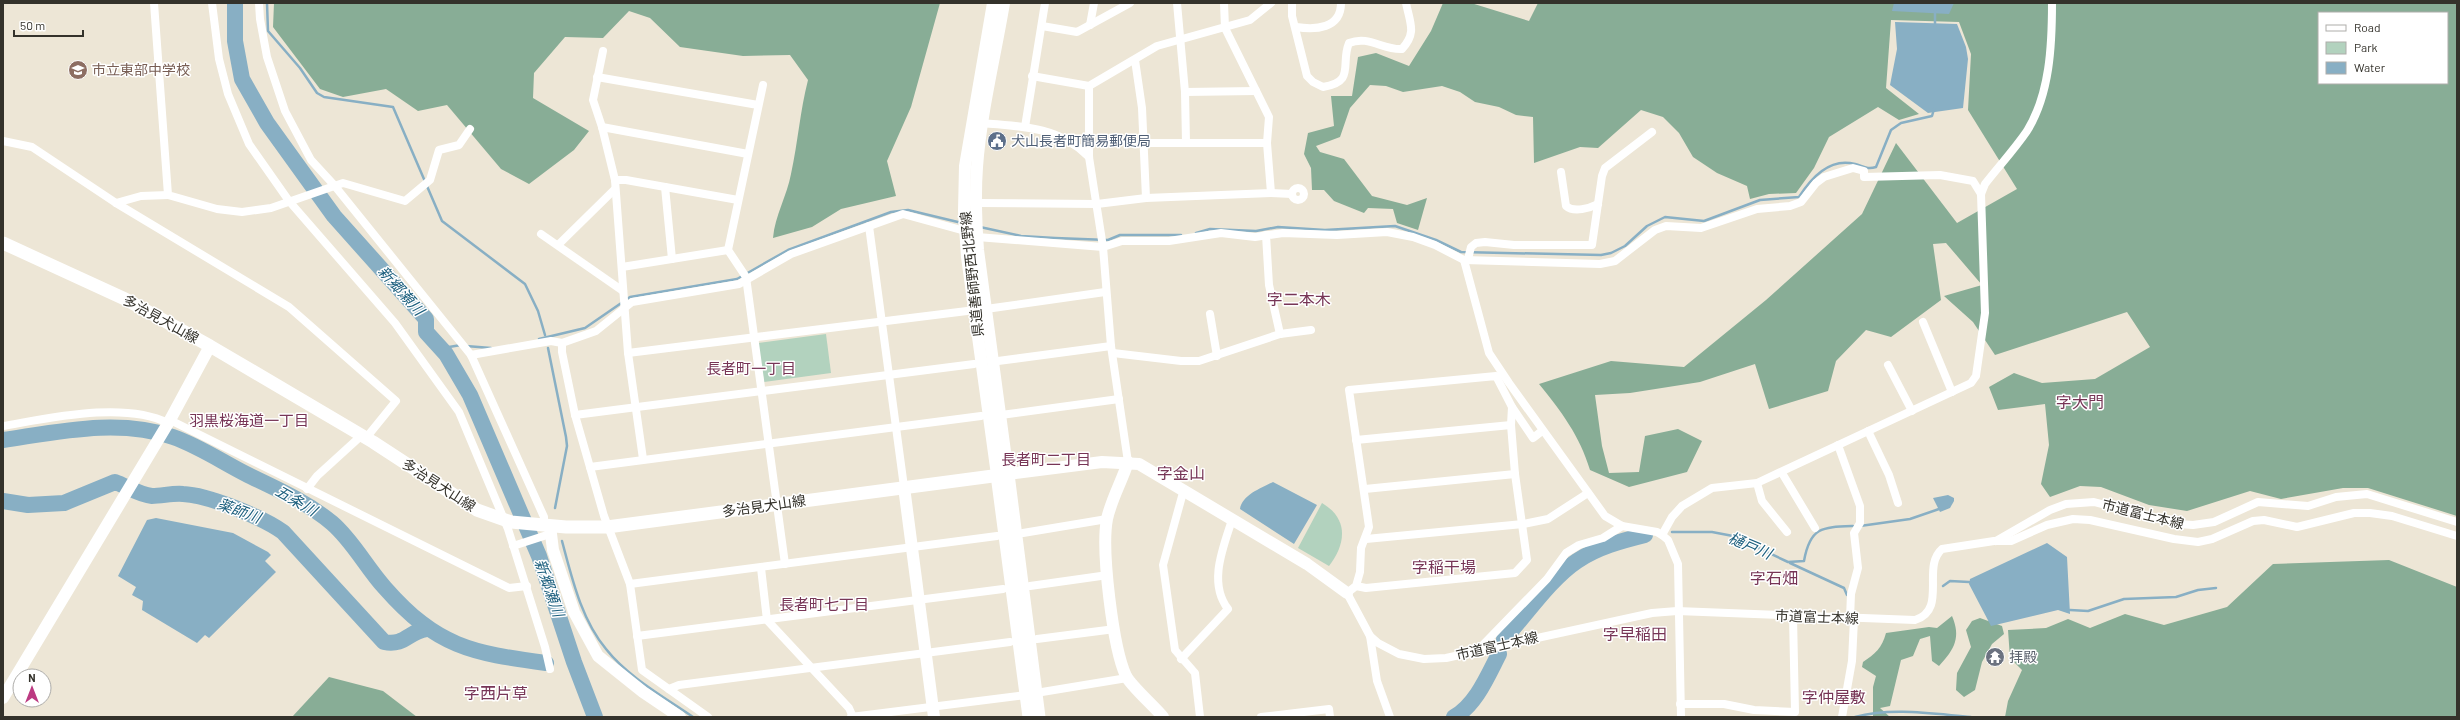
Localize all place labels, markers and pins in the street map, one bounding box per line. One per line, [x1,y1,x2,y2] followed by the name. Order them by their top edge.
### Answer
[67,59,89,81] school or university icon: 市立東部中学校
[92,61,190,78] place label: 市立東部中学校
[986,130,1008,152] public building icon: 犬山長者町簡易郵便局
[1011,132,1151,149] place label: 犬山長者町簡易郵便局
[1984,646,2006,668] temple icon: 拝殿
[2009,648,2037,665] place label: 拝殿

